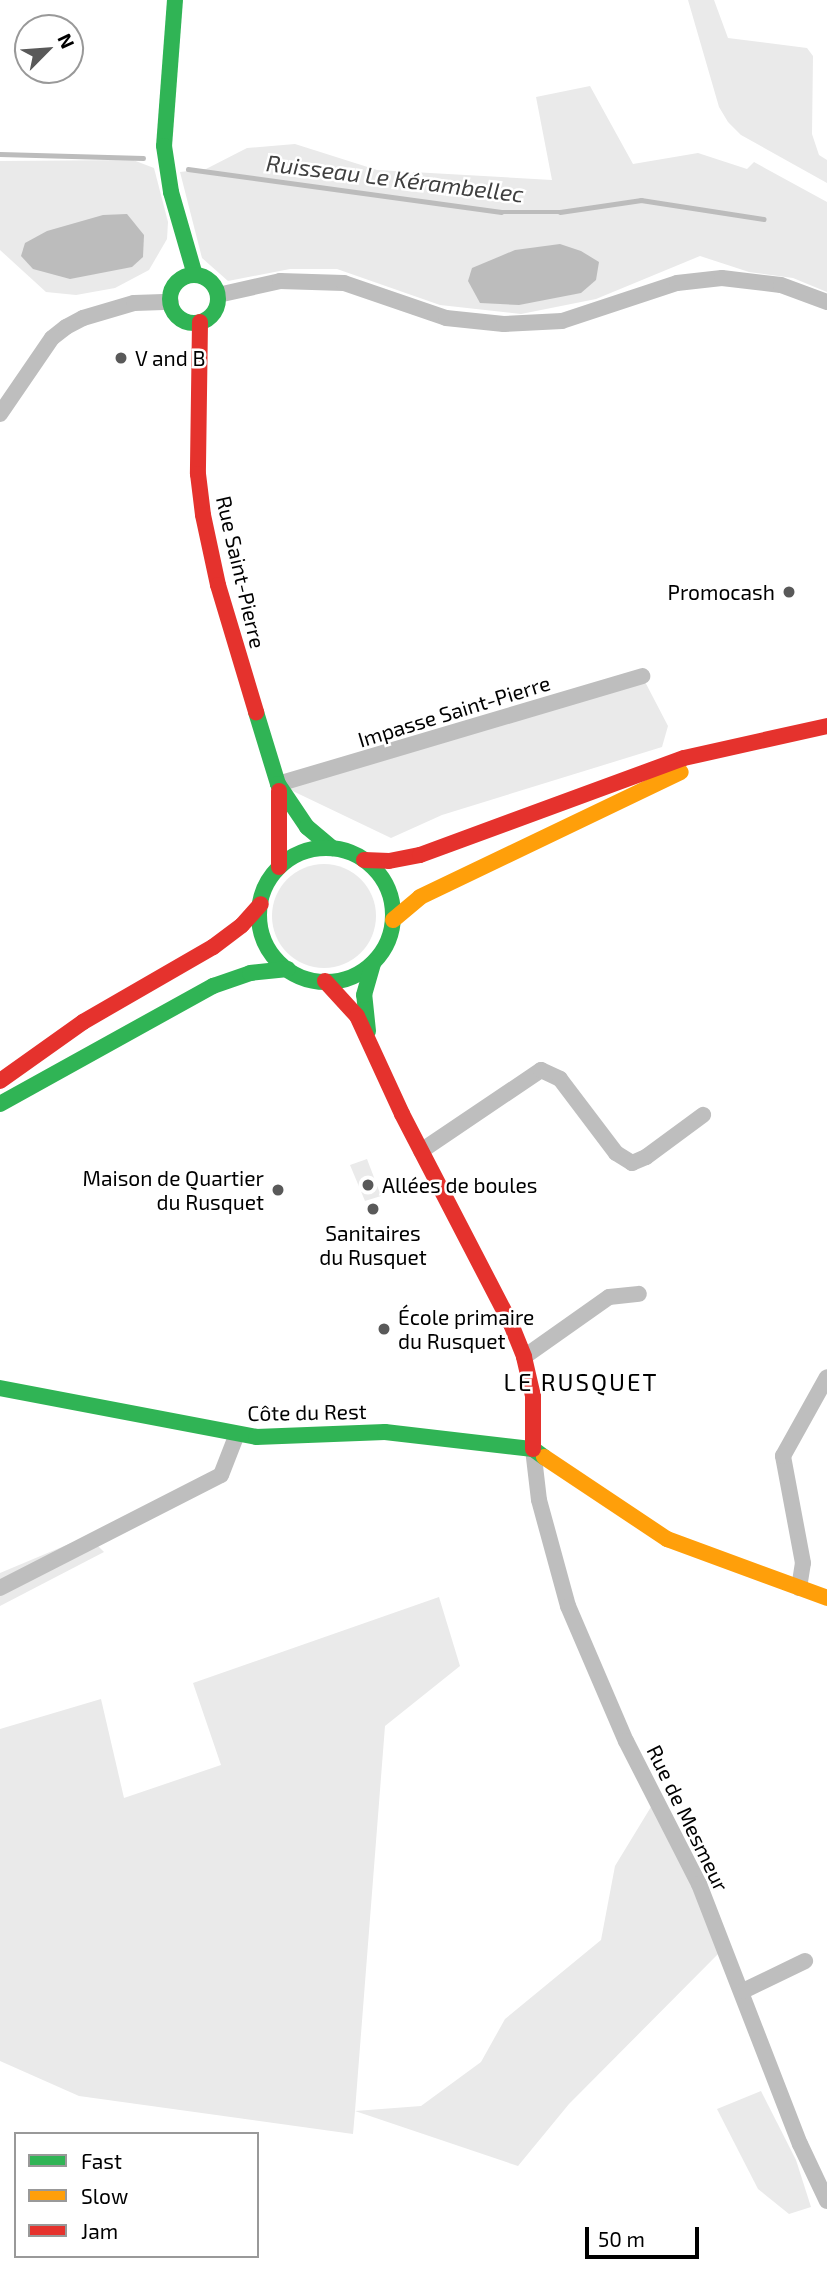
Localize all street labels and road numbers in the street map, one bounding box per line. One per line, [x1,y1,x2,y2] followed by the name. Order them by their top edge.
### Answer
[211,493,271,651] street label: Rue Saint-Pierre
[355,670,553,752] street label: Impasse Saint-Pierre
[247,1398,367,1426] street label: Côte du Rest
[642,1741,734,1895] street label: Rue de Mesmeur

